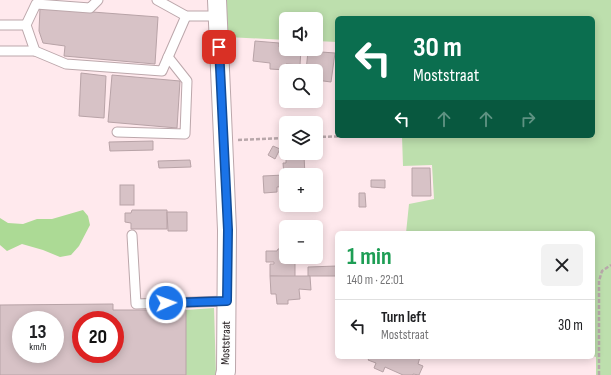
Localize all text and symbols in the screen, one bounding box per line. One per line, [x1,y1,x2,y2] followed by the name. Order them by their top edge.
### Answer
[279,12,323,264] map controls
[279,12,323,56] button: sound
[202,30,236,64] pin
[413,31,462,64] text: 30 m
[347,32,399,84] icon: left
[208,36,230,58] icon: arrive
[279,64,323,108] button: search
[413,65,479,86] text: Moststraat
[391,108,413,130] icon: left
[433,108,455,130] icon: ahead
[475,108,497,130] icon: ahead
[517,108,539,130] icon: right
[279,116,323,160] button: layers
[279,168,323,212] button: +
[279,220,323,264] button: −
[347,242,392,271] text: 1 min
[541,244,583,286] button: close
[347,272,403,288] text: 140 m · 22:01
[145,282,187,324] position arrow
[381,308,426,327] text: Turn left
[72,311,124,363] speed limit sign: 20
[347,315,369,337] icon: left
[558,316,583,335] text: 30 m
[30,320,46,344] text: 13
[218,320,234,365] street label: Moststraat
[381,327,429,343] text: Moststraat
[29,341,47,353] text: km/h

